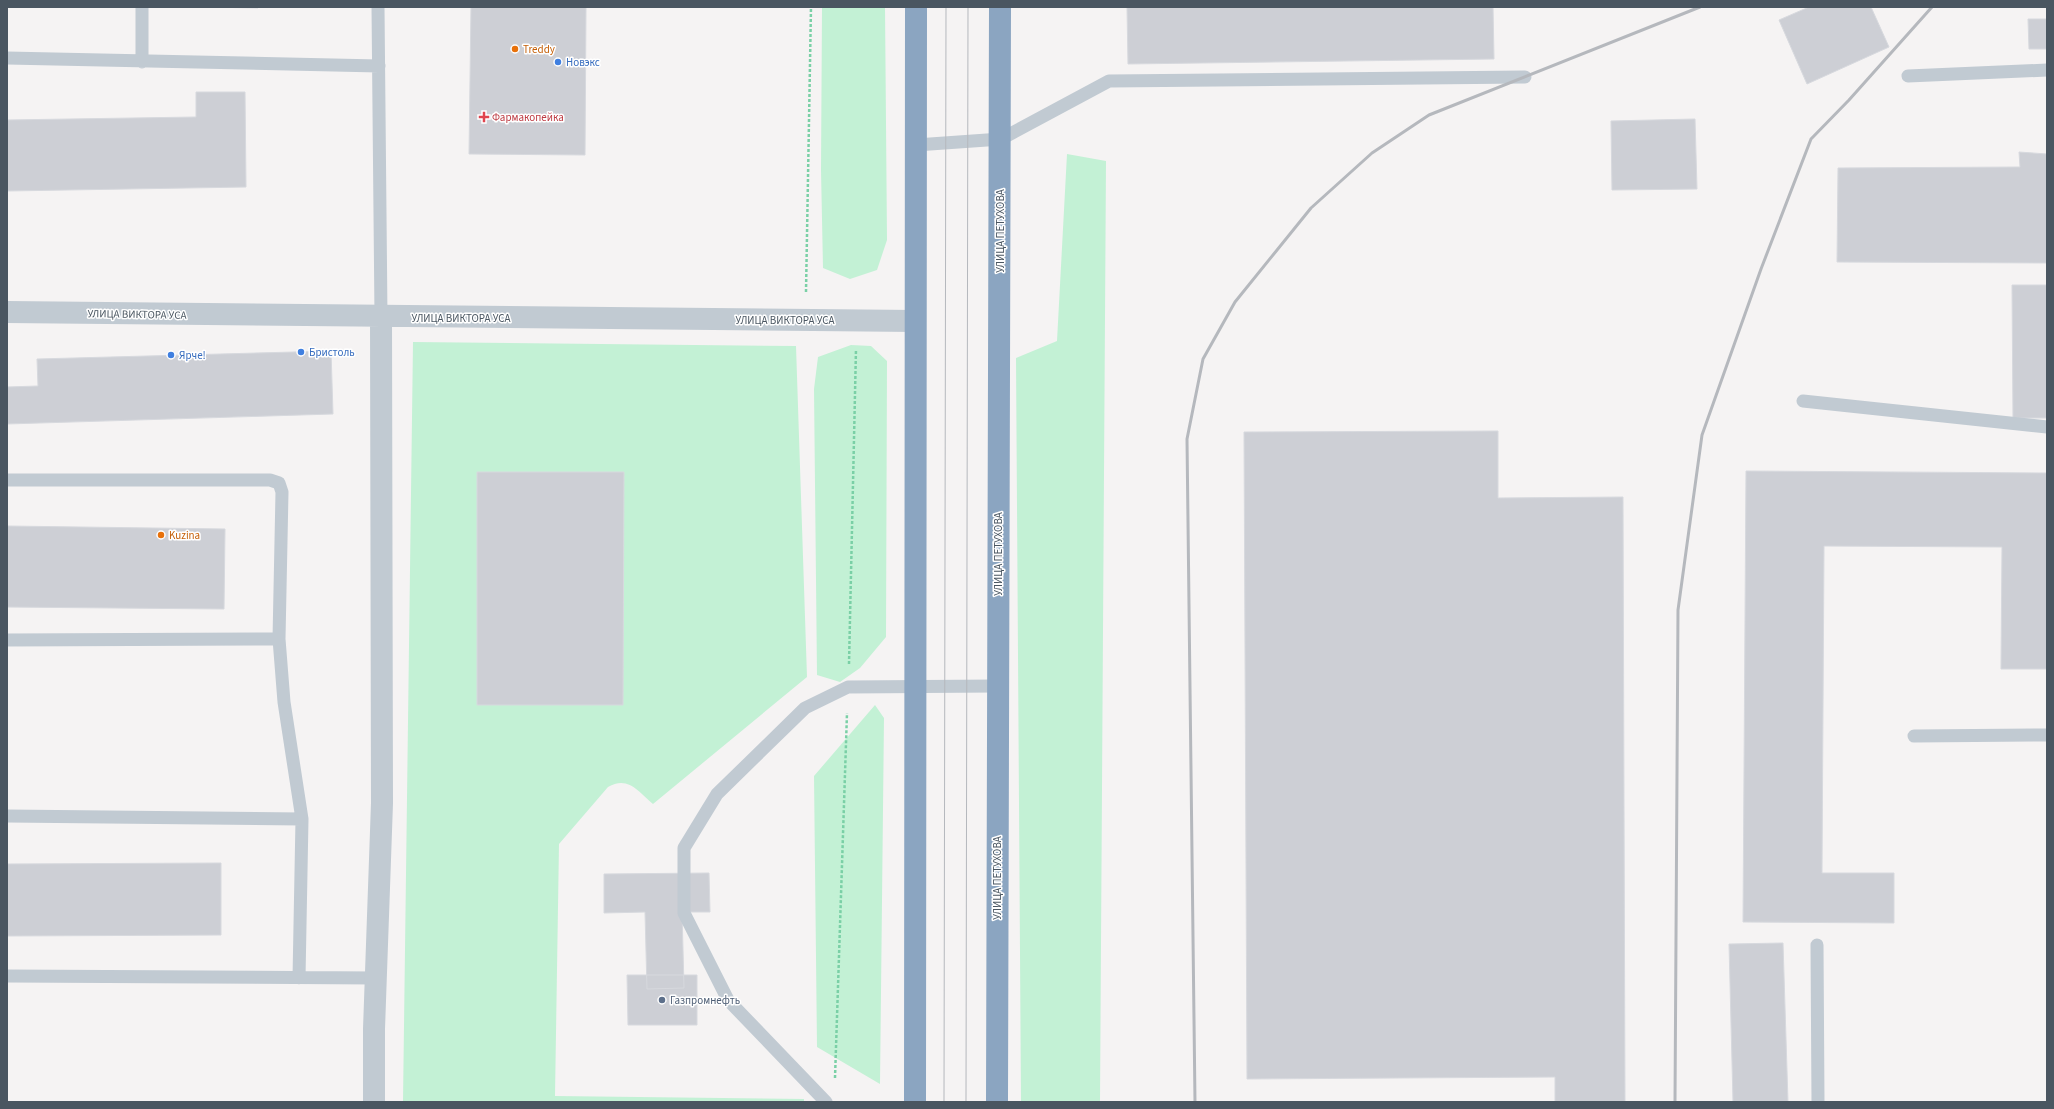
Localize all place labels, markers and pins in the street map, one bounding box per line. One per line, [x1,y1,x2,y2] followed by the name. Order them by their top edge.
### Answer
[523,42,555,57] place label: Treddy
[510,44,520,54] marker: Treddy
[566,55,600,70] place label: Новэкс
[553,57,563,67] marker: Новэкс
[492,110,564,125] place label: Фармакопейка
[479,112,489,122] marker: Фармакопейка
[309,345,355,360] place label: Бристоль
[296,347,306,357] marker: Бристоль
[179,348,206,363] place label: Ярче!
[166,350,176,360] marker: Ярче!
[169,528,200,543] place label: Kuzina
[156,530,166,540] marker: Kuzina
[670,993,740,1008] place label: Газпромнефть
[657,995,667,1005] marker: Газпромнефть

